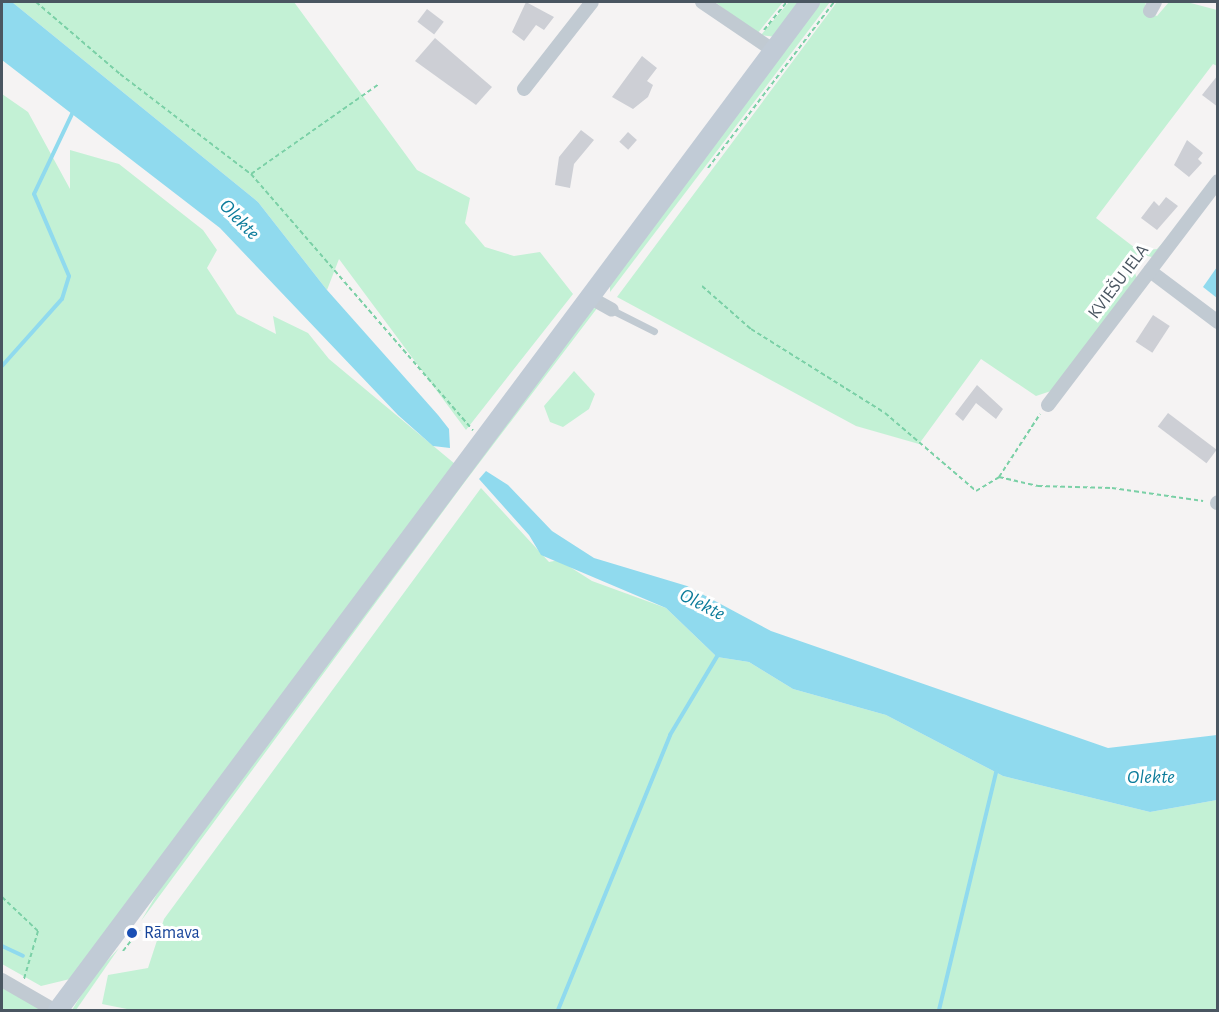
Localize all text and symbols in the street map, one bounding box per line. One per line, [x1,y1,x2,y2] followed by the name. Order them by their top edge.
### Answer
[214,194,264,246] water label: Olekte
[1084,241,1154,323] street label: KVIEŠU IELA
[675,583,729,627] water label: Olekte
[1127,765,1175,789] water label: Olekte
[144,922,200,944] place label: Rāmava
[125,926,139,940] marker: Rāmava

